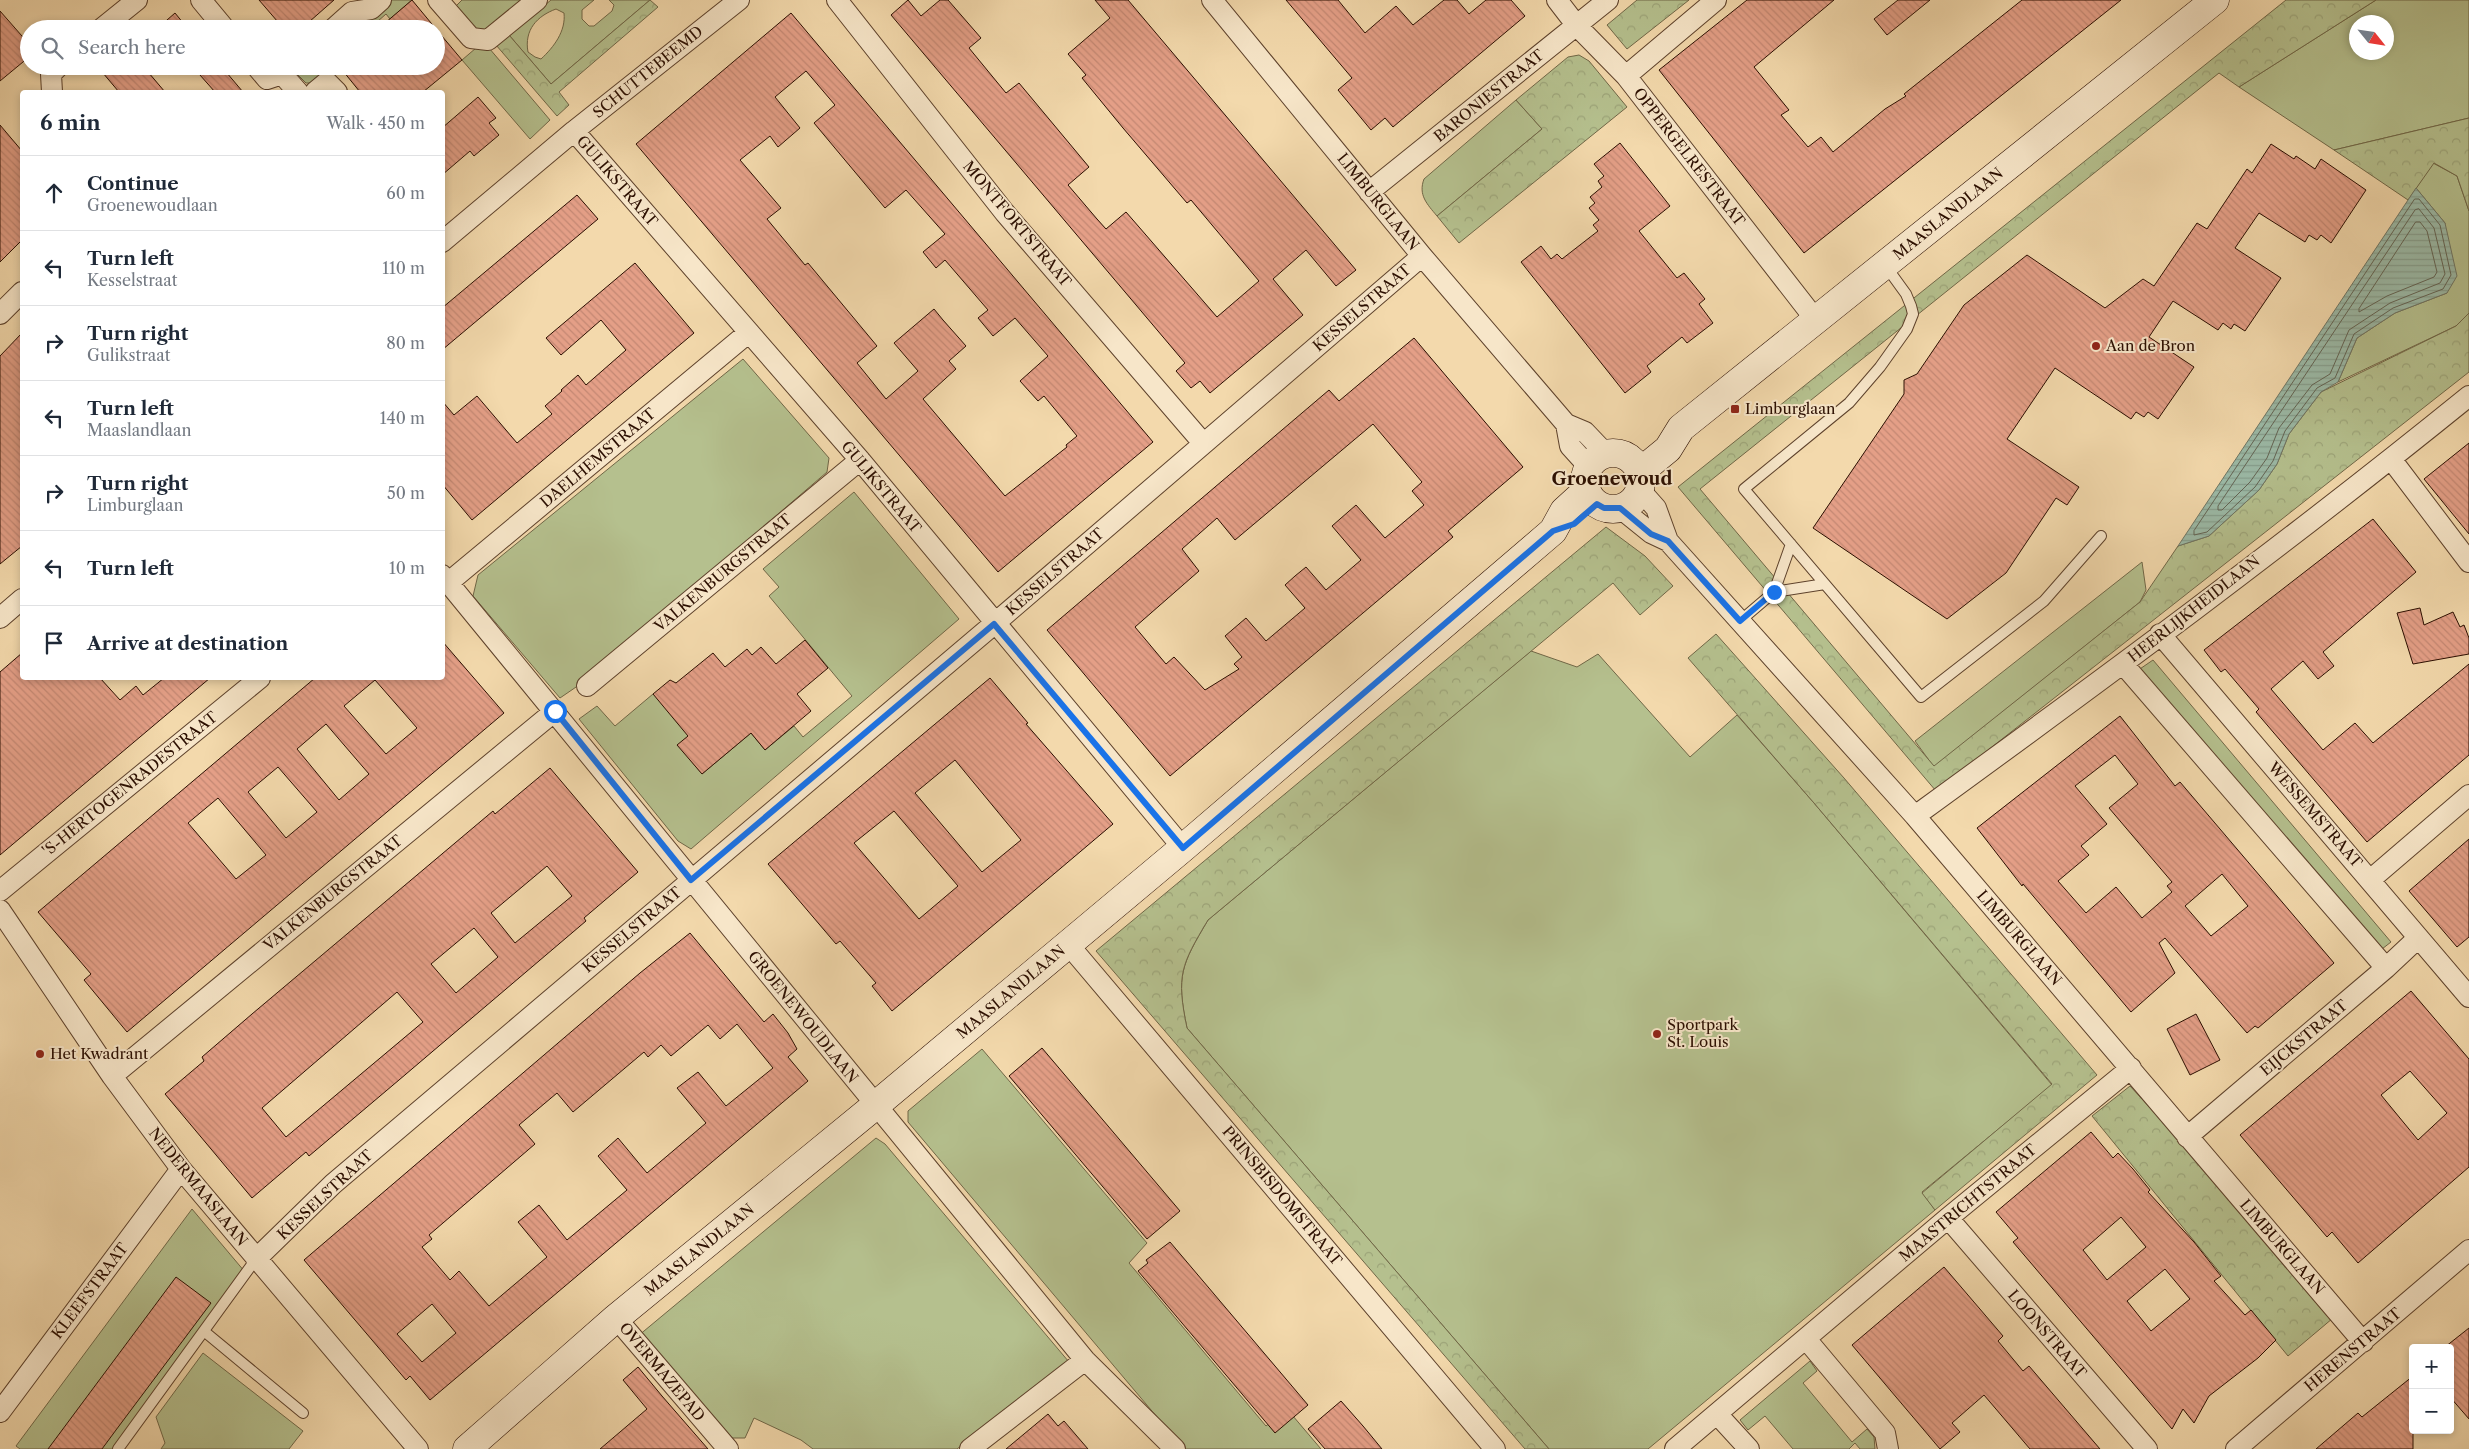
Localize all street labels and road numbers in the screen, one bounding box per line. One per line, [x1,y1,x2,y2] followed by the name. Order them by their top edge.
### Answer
[589,21,707,122] street label: SCHUTTEBEEMD
[1430,45,1548,146] street label: BARONIESTRAAT
[1630,84,1750,230] street label: OPPERGELRESTRAAT
[573,131,663,231] street label: GULIKSTRAAT
[1333,149,1424,254] street label: LIMBURGLAAN
[959,157,1076,291] street label: MONTFORTSTRAAT
[1889,163,2007,264] street label: MAASLANDLAAN
[1309,259,1415,355] street label: KESSELSTRAAT
[536,403,660,511] street label: DAELHEMSTRAAT
[837,437,926,537] street label: GULIKSTRAAT
[649,509,796,636] street label: VALKENBURGSTRAAT
[1002,523,1108,619] street label: KESSELSTRAAT
[2124,551,2264,666] street label: HEERLIJKHEIDLAAN
[38,707,221,860] street label: 'S-HERTOGENRADESTRAAT
[2264,757,2367,872] street label: WESSEMSTRAAT
[259,830,407,955] street label: VALKENBURGSTRAAT
[578,882,686,977] street label: KESSELSTRAAT
[1973,886,2066,989] street label: LIMBURGLAAN
[952,941,1069,1043] street label: MAASLANDLAAN
[744,947,863,1087] street label: GROENEWOUDLAAN
[2256,995,2352,1080] street label: EIJCKSTRAAT
[1219,1122,1347,1270] street label: PRINSBISDOMSTRAAT
[145,1124,252,1250] street label: NEDERMAASLAAN
[1895,1139,2041,1266] street label: MAASTRICHTSTRAAT
[273,1145,377,1244] street label: KESSELSTRAAT
[2236,1195,2329,1298] street label: LIMBURGLAAN
[640,1199,758,1300] street label: MAASLANDLAAN
[47,1238,132,1343] street label: KLEEFSTRAAT
[2004,1286,2091,1382] street label: LOONSTRAAT
[2300,1303,2405,1396] street label: HERENSTRAAT
[616,1318,709,1425] street label: OVERMAZEPAD

